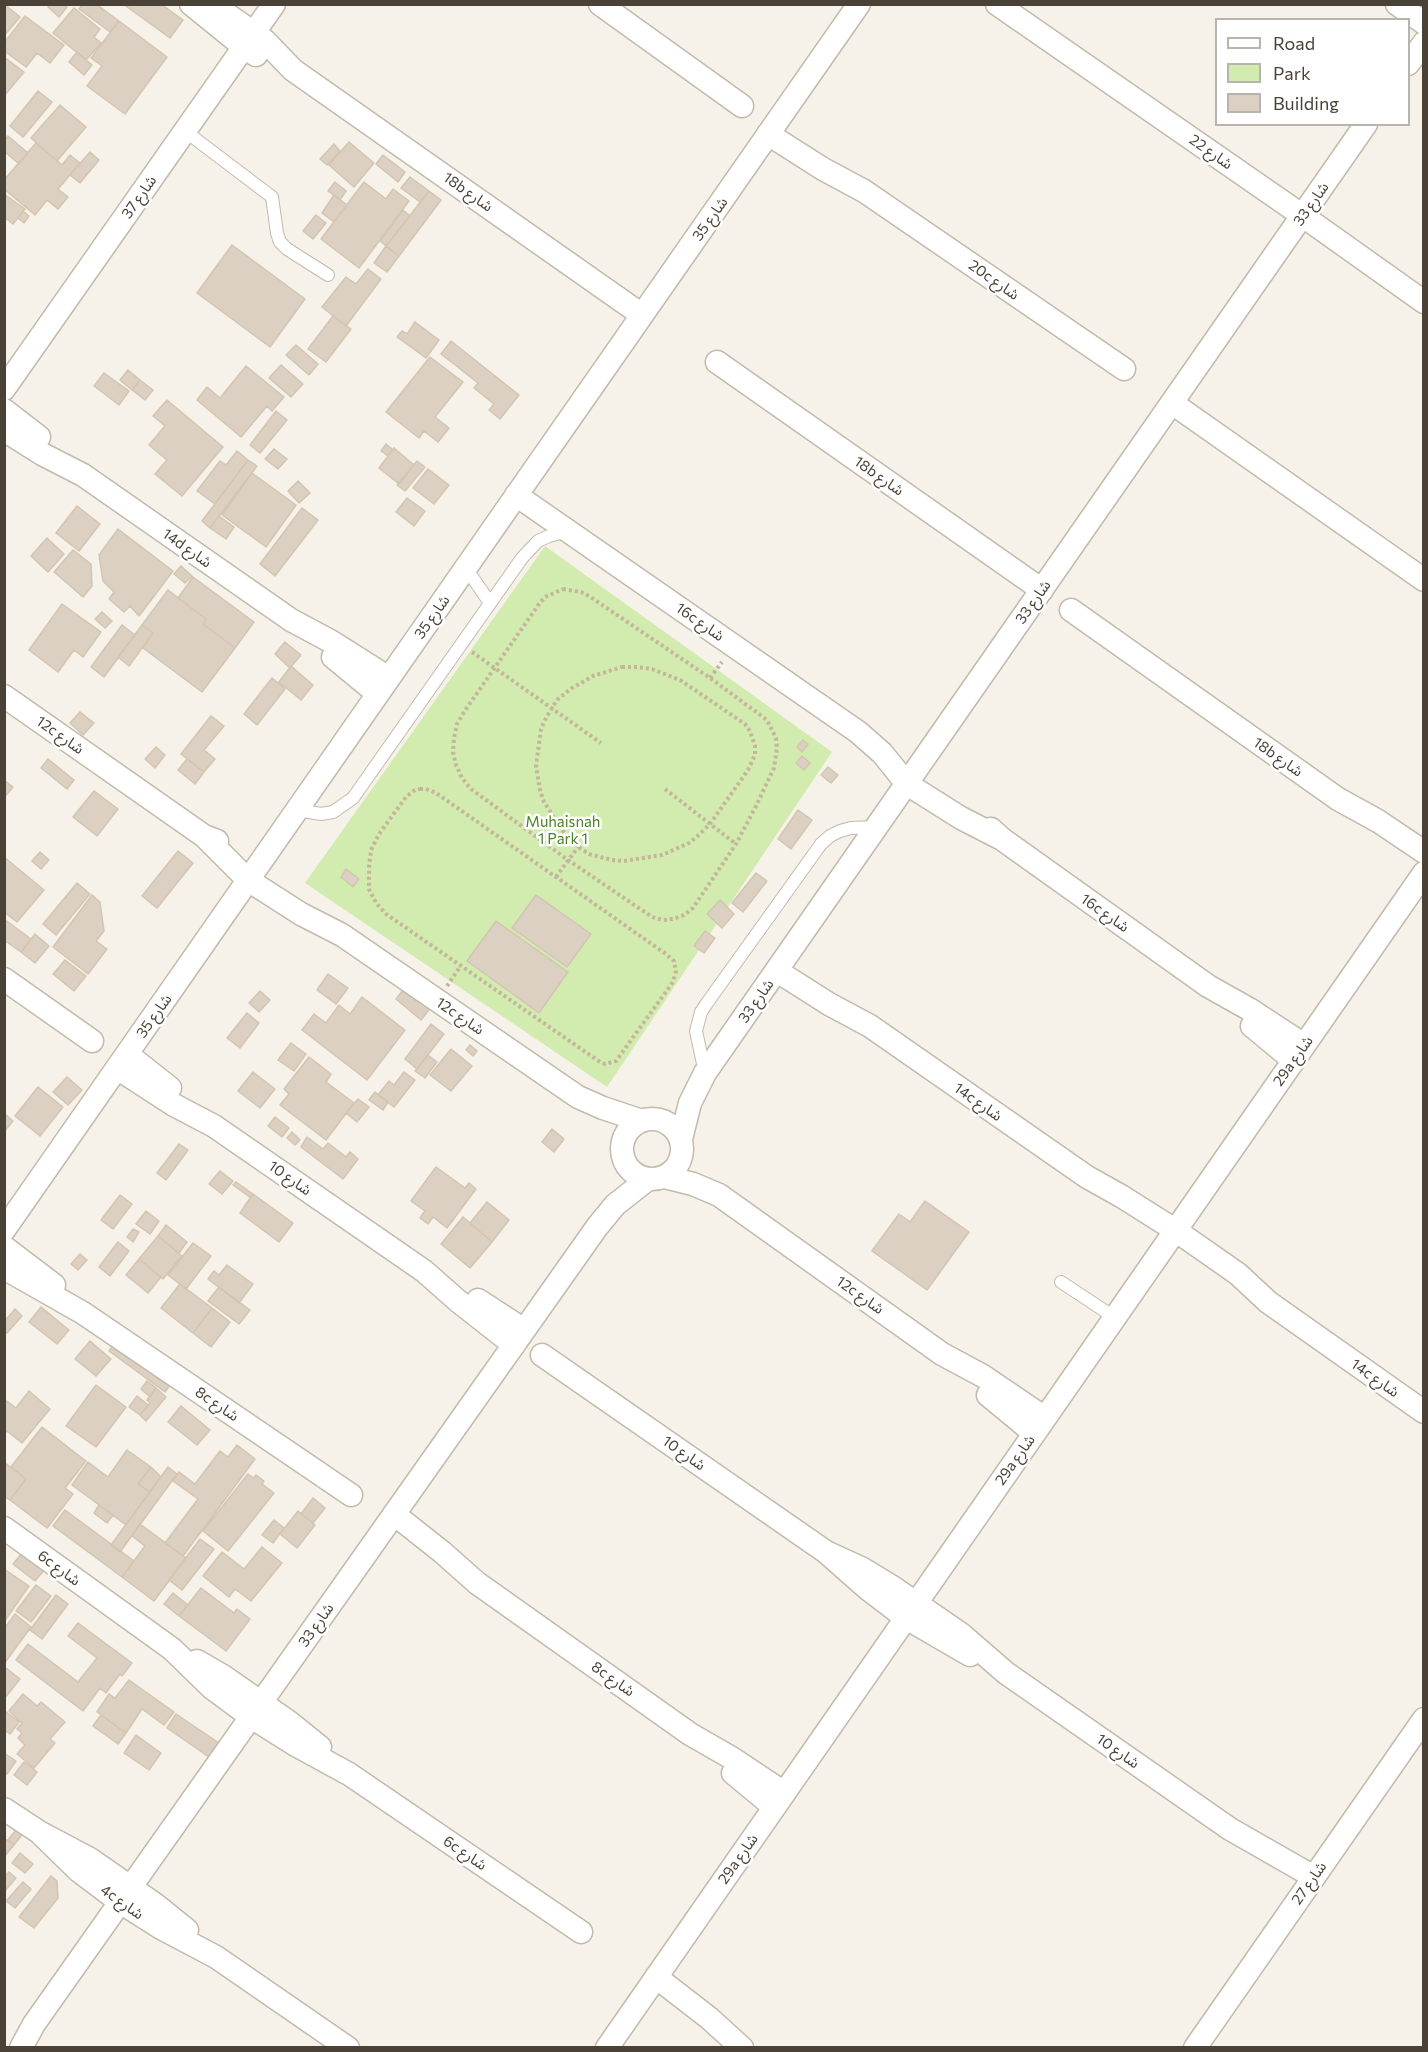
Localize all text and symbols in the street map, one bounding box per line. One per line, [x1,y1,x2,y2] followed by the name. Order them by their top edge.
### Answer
[1215,18,1410,126] legend
[1273,32,1315,54] text: Road
[1273,62,1311,84] text: Park
[1273,92,1339,114] text: Building
[1186,131,1236,173] street label: شارع 22
[440,168,496,216] street label: 18b شارع
[118,172,160,222] street label: شارع 37
[1290,179,1332,229] street label: شارع 33
[688,194,732,244] street label: شارع 35
[965,256,1023,304] street label: 20c شارع
[851,452,907,500] street label: 18b شارع
[159,525,215,571] street label: 14d شارع
[1012,577,1054,627] street label: شارع 33
[410,592,454,642] street label: شارع 35
[672,599,728,645] street label: 16c شارع
[33,712,87,758] street label: 12c شارع
[1250,733,1306,781] street label: 18b شارع
[526,813,600,848] park label: Muhaisnah 1 Park 1
[1077,890,1133,936] street label: 16c شارع
[735,976,777,1026] street label: شارع 33
[132,991,176,1041] street label: شارع 35
[432,993,488,1039] street label: 12c شارع
[1269,1032,1317,1090] street label: 29a شارع
[950,1079,1006,1125] street label: 14c شارع
[265,1157,315,1199] street label: شارع 10
[833,1272,887,1318] street label: 12c شارع
[1347,1355,1403,1401] street label: 14c شارع
[192,1383,242,1425] street label: 8c شارع
[991,1431,1039,1489] street label: 29a شارع
[659,1432,709,1474] street label: شارع 10
[34,1546,84,1590] street label: 6c شارع
[295,1600,337,1650] street label: شارع 33
[588,1658,638,1700] street label: 8c شارع
[1093,1730,1143,1772] street label: شارع 10
[714,1830,762,1888] street label: 29a شارع
[440,1832,490,1874] street label: 6c شارع
[1288,1858,1330,1908] street label: شارع 27
[97,1881,147,1923] street label: 4c شارع

